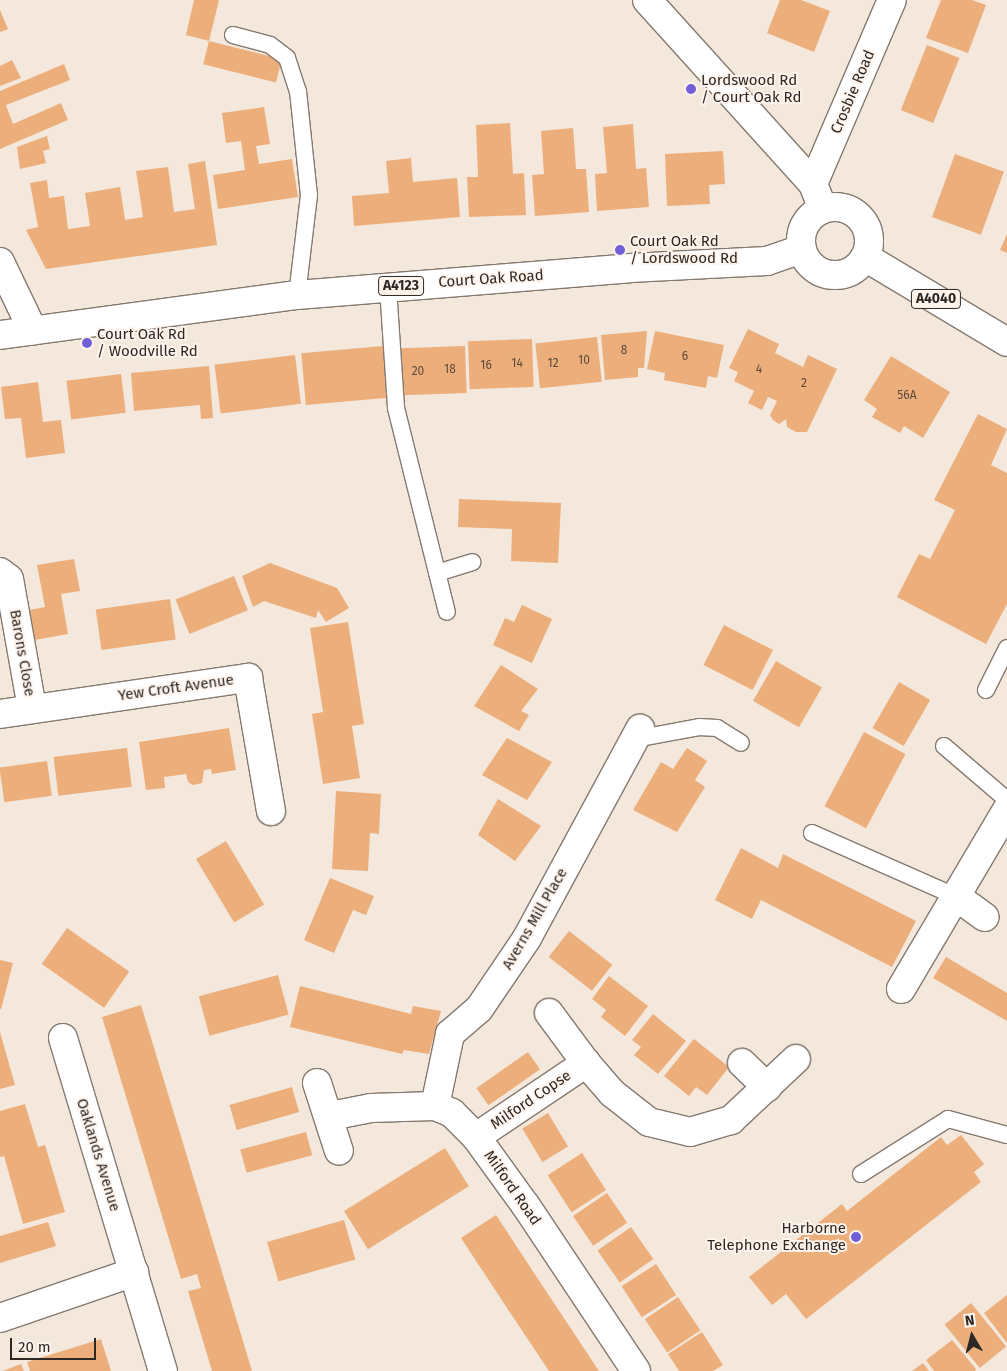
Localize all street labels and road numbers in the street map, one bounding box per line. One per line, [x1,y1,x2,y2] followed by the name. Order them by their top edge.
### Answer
[827,47,879,137] street label: Crosbie Road
[438,266,544,292] street label: Court Oak Road
[377,274,425,298] road number: A4123
[910,288,962,310] road number: A4040
[6,608,38,698] street label: Barons Close
[117,671,235,705] street label: Yew Croft Avenue
[499,865,571,973] street label: Averns Mill Place
[487,1066,575,1134] street label: Milford Copse
[72,1096,124,1214] street label: Oaklands Avenue
[480,1147,544,1229] street label: Milford Road

